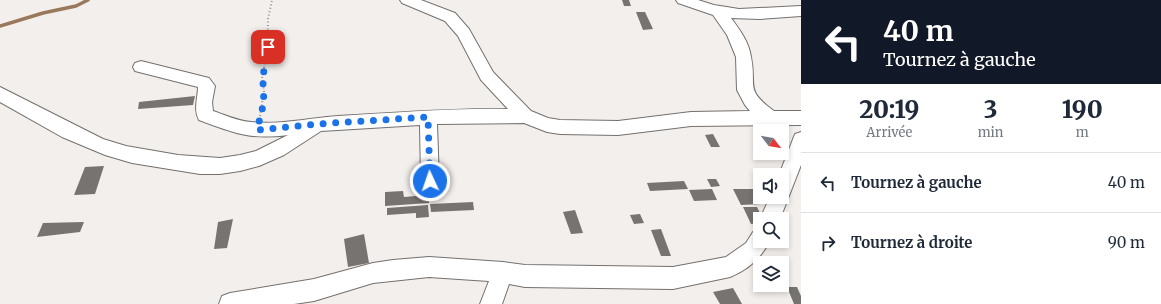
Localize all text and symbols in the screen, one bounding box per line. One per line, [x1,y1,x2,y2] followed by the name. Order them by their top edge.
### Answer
[883,13,954,49] text: 40 m
[817,16,869,68] icon: left
[251,30,285,64] pin
[257,36,279,58] icon: arrive
[883,48,1036,71] text: Tournez à gauche
[859,94,919,125] text: 20:19
[984,94,997,125] text: 3
[1062,94,1103,125] text: 190
[753,124,789,160] north arrow
[753,124,789,292] map controls
[866,124,912,141] text: Arrivée
[978,124,1003,141] text: min
[1076,124,1089,141] text: m
[409,160,451,202] position arrow
[753,168,789,204] button: sound
[817,172,839,194] icon: left
[851,173,982,192] text: Tournez à gauche
[1108,173,1145,192] text: 40 m
[753,212,789,248] button: search
[817,232,839,254] icon: right
[851,233,972,252] text: Tournez à droite
[1108,233,1145,252] text: 90 m
[753,256,789,292] button: layers

